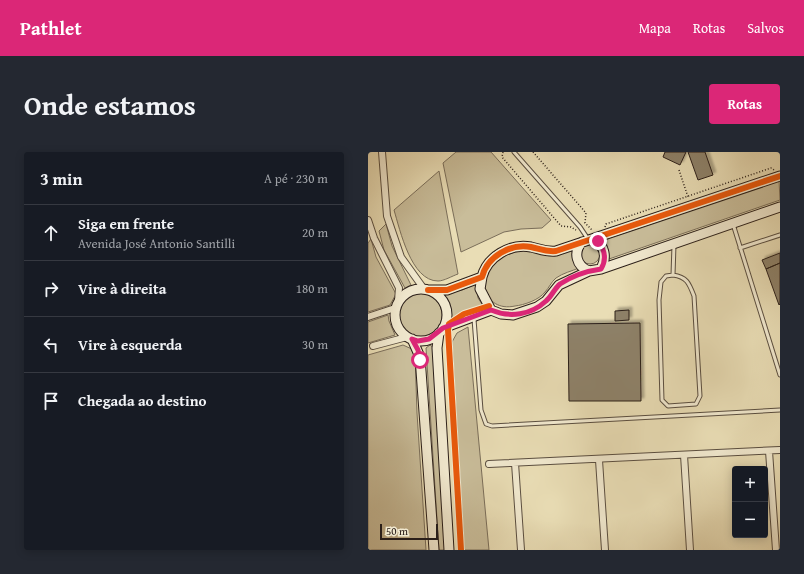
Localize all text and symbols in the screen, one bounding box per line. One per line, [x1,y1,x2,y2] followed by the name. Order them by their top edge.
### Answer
[20,14,82,42] text: Pathlet
[639,18,671,38] text: Mapa
[693,18,725,38] text: Rotas
[747,18,784,38] text: Salvos
[24,84,196,125] text: Onde estamos
[709,84,780,124] button: Rotas
[40,166,82,191] text: 3 min
[264,169,328,188] text: A pé · 230 m
[78,213,174,234] text: Siga em frente
[40,222,62,244] icon: ahead
[302,223,328,242] text: 20 m
[589,232,607,250] route end
[78,234,235,253] text: Avenida José Antonio Santilli
[40,278,62,300] icon: right
[78,278,166,299] text: Vire à direita
[296,279,328,298] text: 180 m
[40,334,62,356] icon: left
[78,334,182,355] text: Vire à esquerda
[302,335,328,354] text: 30 m
[411,351,429,369] route start
[40,390,62,412] icon: arrive
[78,390,206,411] text: Chegada ao destino
[732,466,768,538] map controls
[732,466,768,502] button: +
[732,502,768,538] button: −
[380,522,438,541] scale bar
[386,523,408,539] text: 50 m

